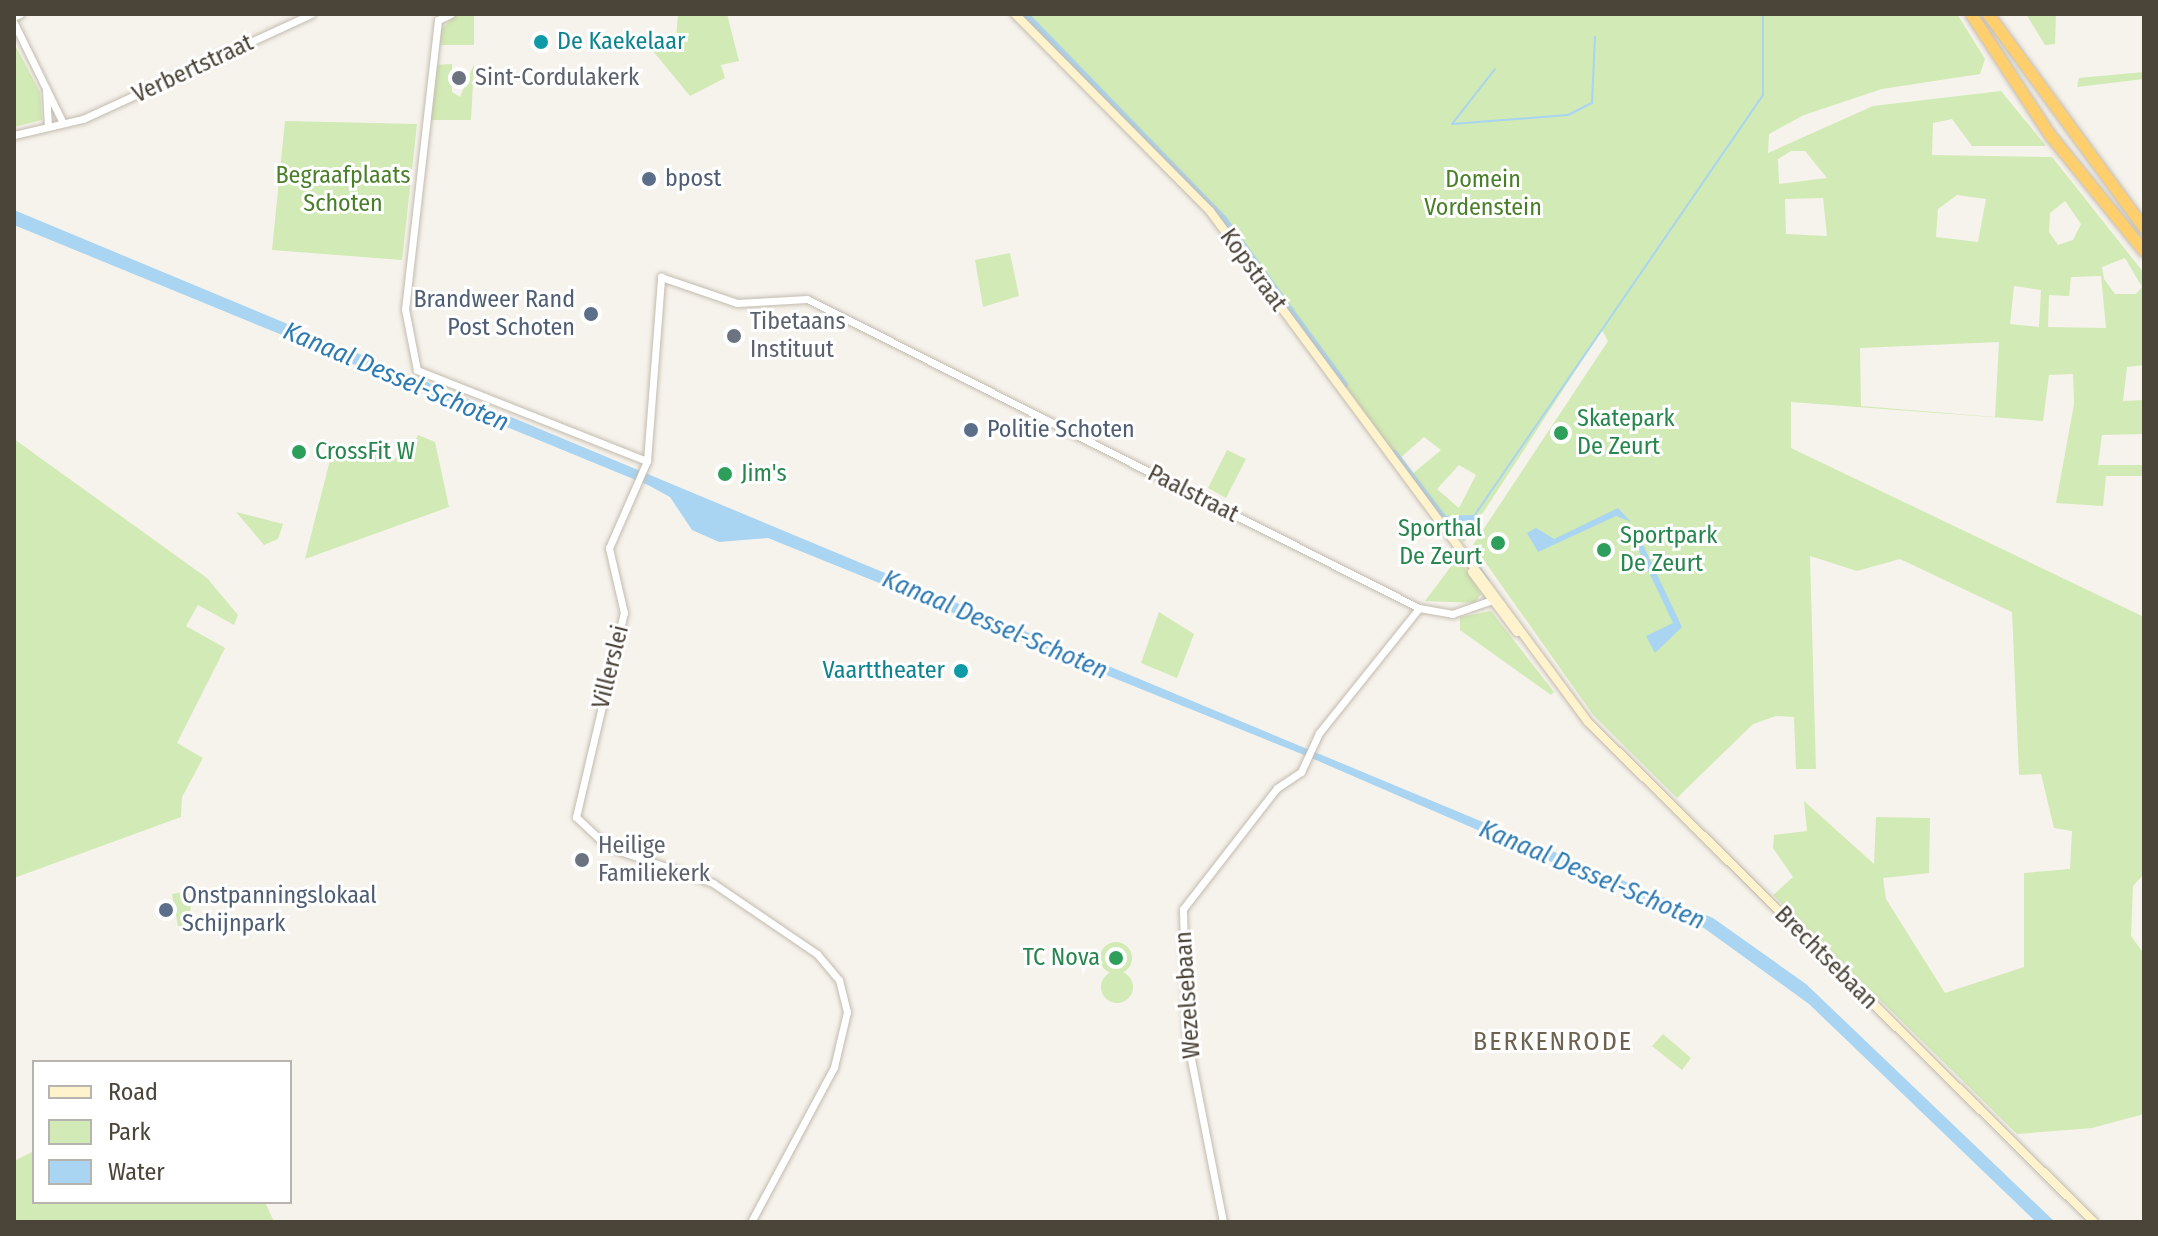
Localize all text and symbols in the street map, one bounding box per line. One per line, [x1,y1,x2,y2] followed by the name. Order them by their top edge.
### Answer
[557,28,685,56] place label: De Kaekelaar
[128,29,258,109] street label: Verbertstraat
[532,33,550,51] marker: De Kaekelaar
[475,64,639,92] place label: Sint-Cordulakerk
[450,69,468,87] marker: Sint-Cordulakerk
[275,162,411,218] park label: Begraafplaats Schoten
[665,165,721,193] place label: bpost
[1424,166,1542,222] park label: Domein Vordenstein
[640,170,658,188] marker: bpost
[1214,223,1292,317] street label: Kopstraat
[413,286,575,342] place label: Brandweer Rand Post Schoten
[582,305,600,323] marker: Brandweer Rand Post Schoten
[750,308,846,364] place label: Tibetaans Instituut
[279,315,513,439] water label: Kanaal Dessel-Schoten
[725,327,743,345] marker: Tibetaans Instituut
[1577,405,1675,461] place label: Skatepark De Zeurt
[987,416,1135,444] place label: Politie Schoten
[962,421,980,439] marker: Politie Schoten
[1552,424,1570,442] marker: Skatepark De Zeurt
[315,438,415,466] place label: CrossFit W
[290,443,308,461] marker: CrossFit W
[1143,459,1243,529] street label: Paalstraat
[741,460,787,488] place label: Jim's
[716,465,734,483] marker: Jim's
[1398,515,1482,571] place label: Sporthal De Zeurt
[1620,522,1717,578] place label: Sportpark De Zeurt
[1489,534,1507,552] marker: Sporthal De Zeurt
[1595,541,1613,559] marker: Sportpark De Zeurt
[878,563,1112,687] water label: Kanaal Dessel-Schoten
[587,622,635,712] street label: Villerslei
[823,657,945,685] place label: Vaarttheater
[952,662,970,680] marker: Vaarttheater
[1475,813,1709,937] water label: Kanaal Dessel-Schoten
[598,832,710,888] place label: Heilige Familiekerk
[573,851,591,869] marker: Heilige Familiekerk
[182,882,377,938] place label: Onstpanningslokaal Schijnpark
[1768,900,1884,1016] street label: Brechtsebaan
[157,901,175,919] marker: Onstpanningslokaal Schijnpark
[1169,930,1207,1060] street label: Wezelsebaan
[1023,944,1100,972] place label: TC Nova
[1107,949,1125,967] marker: TC Nova
[1473,1026,1633,1058] district label: BERKENRODE
[32,1060,292,1204] legend
[108,1078,158,1106] text: Road
[108,1118,151,1146] text: Park
[108,1158,165,1186] text: Water

